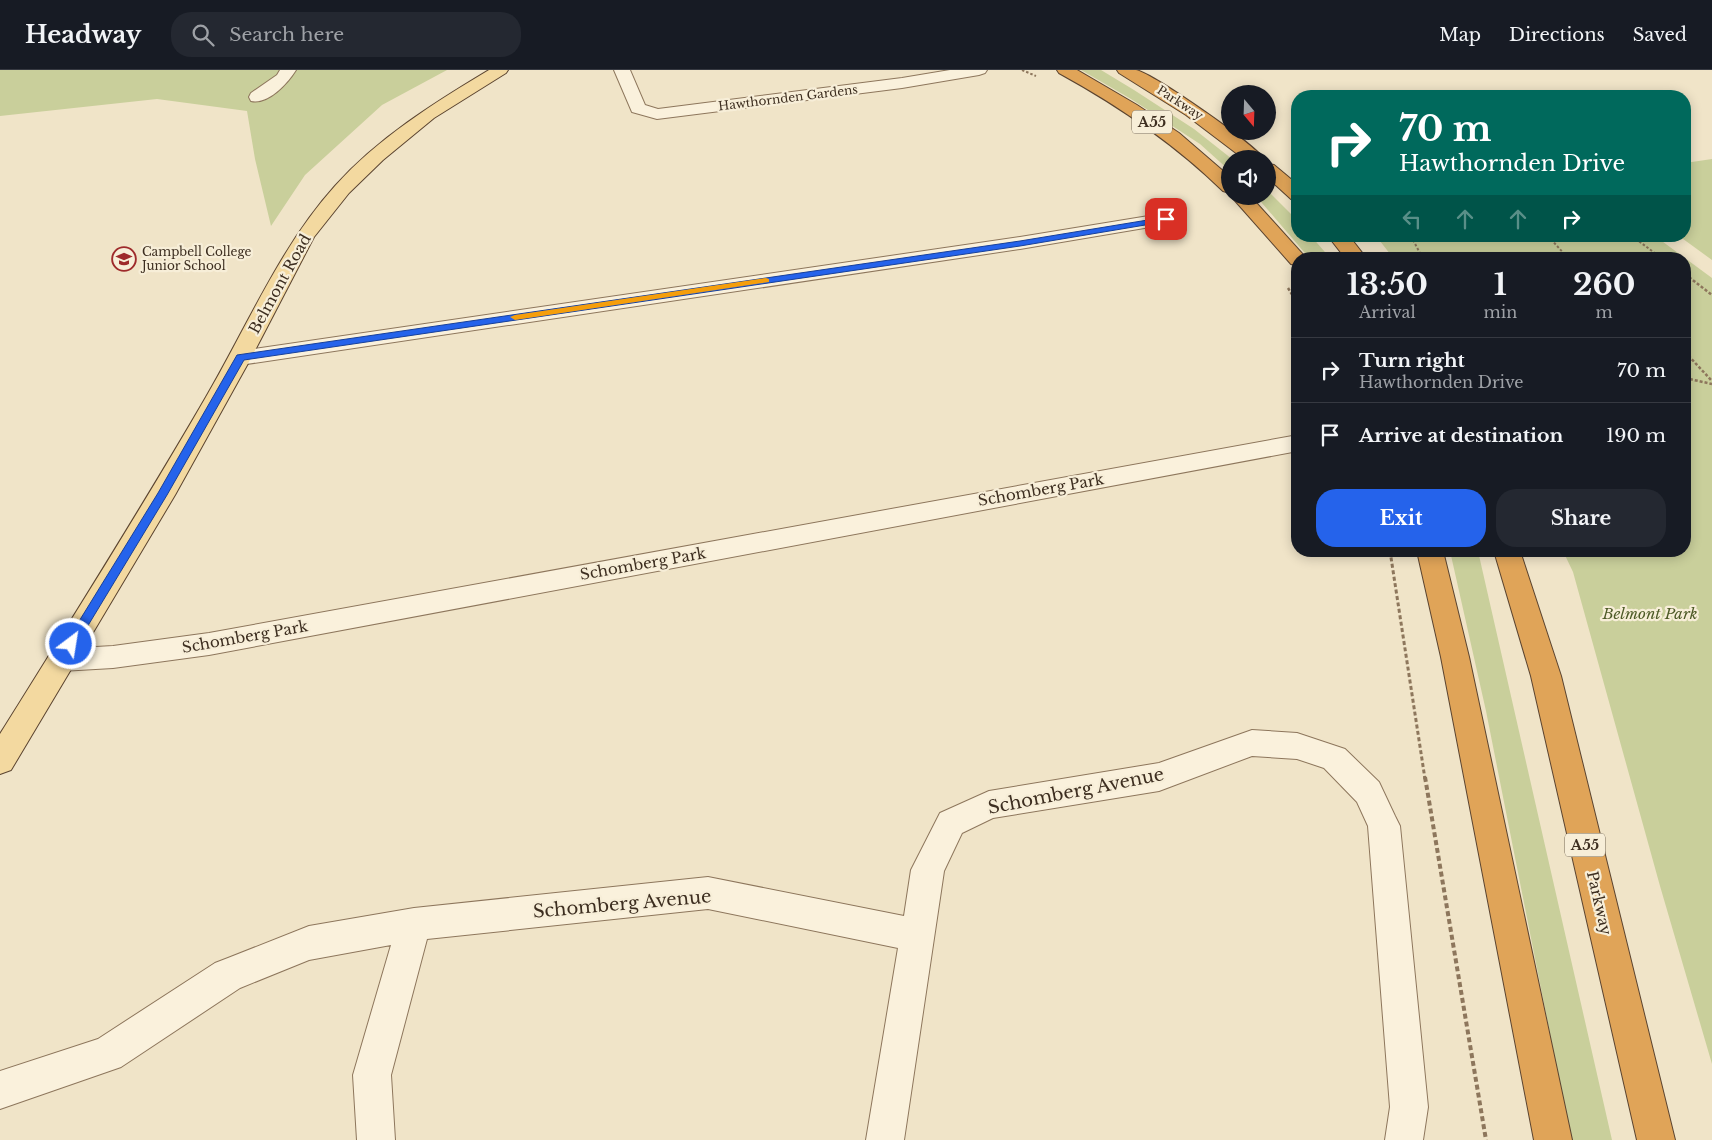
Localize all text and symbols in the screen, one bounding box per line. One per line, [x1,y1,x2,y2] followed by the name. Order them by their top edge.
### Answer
[171,12,521,57] search box
[25,20,141,49] text: Headway
[189,21,217,49] icon: search
[229,23,344,46] text: Search here
[1439,24,1481,46] text: Map
[1509,24,1605,46] text: Directions
[1633,24,1687,46] text: Saved
[717,82,859,114] street label: Hawthornden Gardens
[1154,82,1206,123] street label: Parkway
[1221,85,1276,140] north arrow
[1221,85,1276,205] map controls
[1399,107,1492,150] text: 70 m
[1316,110,1381,175] icon: right
[1132,111,1172,134] road number: A55
[1221,150,1276,205] button: sound
[1399,150,1625,177] text: Hawthornden Drive
[1145,198,1187,240] pin
[1152,205,1180,233] icon: arrive
[1398,205,1426,233] icon: left
[1451,205,1479,233] icon: ahead
[1504,205,1532,233] icon: ahead
[1557,205,1585,233] icon: right
[244,231,315,337] street label: Belmont Road
[140,244,252,273] place label: Campbell College Junior School
[111,246,137,272] school or university icon: Campbell College Junior School
[1347,266,1428,303] text: 13:50
[1494,266,1507,303] text: 1
[1573,266,1635,303] text: 260
[1359,302,1416,322] text: Arrival
[1484,302,1517,322] text: min
[1596,302,1613,322] text: m
[1359,349,1465,372] text: Turn right
[1316,356,1344,384] icon: right
[1617,359,1666,382] text: 70 m
[1359,372,1523,392] text: Hawthornden Drive
[1316,421,1344,449] icon: arrive
[1359,424,1563,447] text: Arrive at destination
[1606,424,1666,447] text: 190 m
[976,469,1106,510] street label: Schomberg Park
[1316,489,1486,547] button: Exit
[1496,489,1666,547] button: Share
[578,543,708,584] street label: Schomberg Park
[1602,604,1697,623] park label: Belmont Park
[180,616,310,657] street label: Schomberg Park
[44,617,96,669] position arrow
[986,763,1166,819] street label: Schomberg Avenue
[1565,834,1605,856] road number: A55
[1583,869,1616,937] street label: Parkway
[532,885,712,923] street label: Schomberg Avenue

